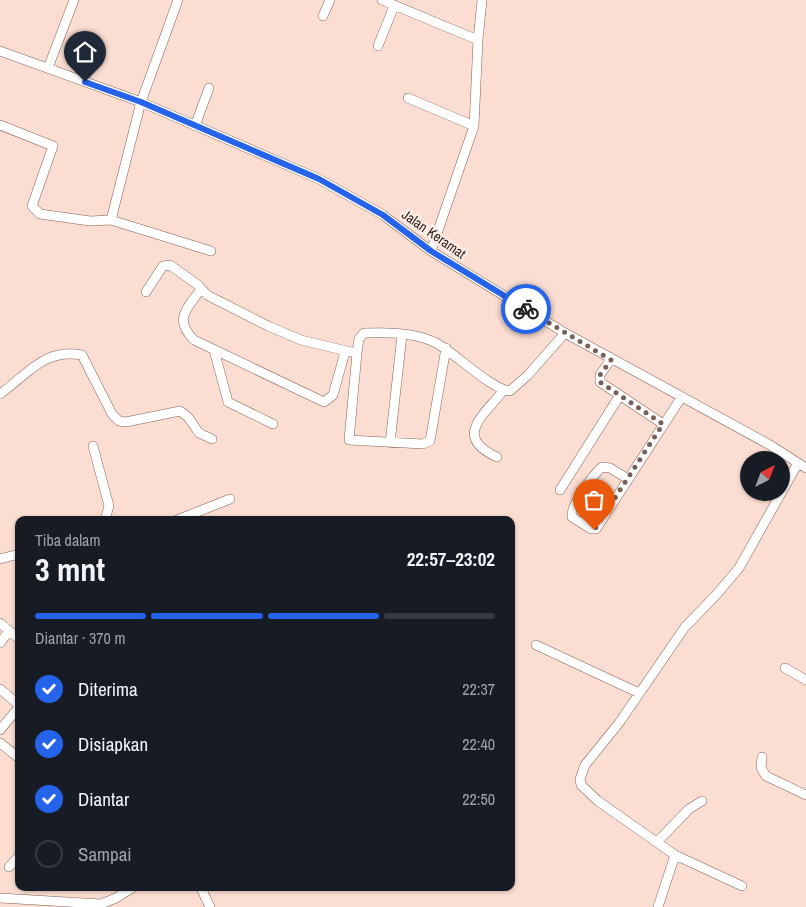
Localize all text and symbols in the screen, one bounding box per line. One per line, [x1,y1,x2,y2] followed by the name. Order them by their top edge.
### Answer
[64,31,106,82] pin
[71,38,99,66] icon: home
[399,205,469,263] street label: Jalan Keramat
[501,284,551,334] courier
[512,295,540,323] icon: bike
[740,451,790,501] north arrow
[740,451,790,501] map controls
[573,479,615,530] pin
[580,486,608,514] icon: bag
[35,529,100,551] text: Tiba dalam
[407,546,495,572] text: 22:57–23:02
[35,548,105,591] text: 3 mnt
[35,627,125,649] text: Diantar · 370 m
[35,675,63,703] icon: check
[78,676,138,702] text: Diterima
[462,678,495,700] text: 22:37
[35,730,63,758] icon: check
[78,731,148,757] text: Disiapkan
[462,733,495,755] text: 22:40
[35,785,63,813] icon: check
[78,786,129,812] text: Diantar
[462,788,495,810] text: 22:50
[78,841,132,867] text: Sampai

